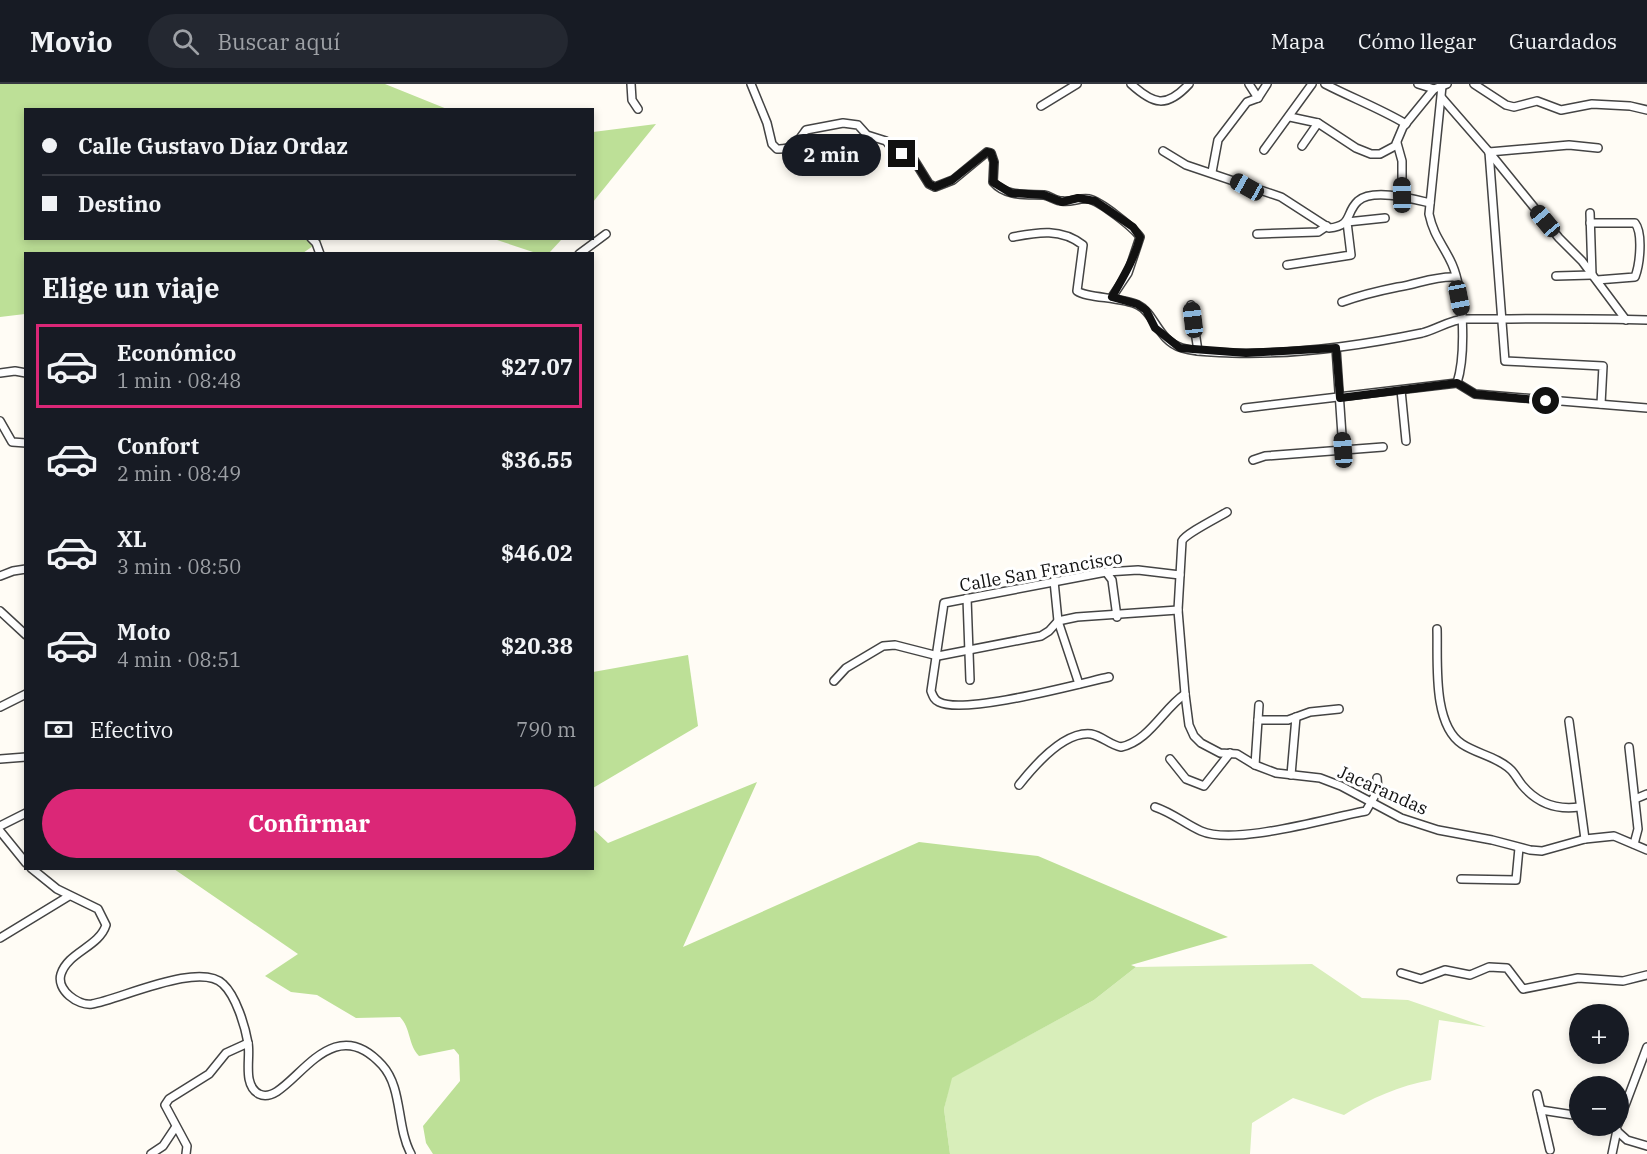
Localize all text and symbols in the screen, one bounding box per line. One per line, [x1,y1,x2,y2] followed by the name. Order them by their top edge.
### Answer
[148,14,568,68] search box
[30,23,112,60] text: Movio
[169,25,202,58] icon: search
[217,27,340,56] text: Buscar aquí
[1271,27,1325,55] text: Mapa
[1358,27,1476,55] text: Cómo llegar
[1509,27,1617,55] text: Guardados
[78,131,348,160] text: Calle Gustavo Díaz Ordaz
[782,133,881,175] callout: 2 min
[888,140,915,167] route end
[804,141,860,168] text: 2 min
[1227,170,1267,204] car
[1393,177,1411,213] car
[78,189,161,218] text: Destino
[1527,201,1563,241] car
[42,270,220,305] text: Elige un viaje
[1447,279,1471,317] car
[1182,301,1204,339] car
[117,338,236,367] text: Económico
[45,339,99,393] icon: car
[501,352,573,381] text: $27.07
[117,367,241,394] text: 1 min · 08:48
[1532,387,1559,414] route start
[117,431,199,460] text: Confort
[1333,431,1353,469] car
[45,432,99,486] icon: car
[501,445,573,474] text: $36.55
[117,460,241,487] text: 2 min · 08:49
[117,524,147,553] text: XL
[45,525,99,579] icon: car
[501,538,573,567] text: $46.02
[958,545,1124,597] street label: Calle San Francisco
[117,553,241,580] text: 3 min · 08:50
[117,617,171,646] text: Moto
[45,618,99,672] icon: car
[501,631,573,660] text: $20.38
[117,646,241,673] text: 4 min · 08:51
[42,713,75,746] icon: cash
[90,715,173,744] text: Efectivo
[516,716,576,743] text: 790 m
[1335,760,1431,820] street label: Jacarandas
[42,789,576,858] button: Confirmar
[1569,1004,1629,1136] map controls
[1569,1004,1629,1064] button: +
[1569,1076,1629,1136] button: −

